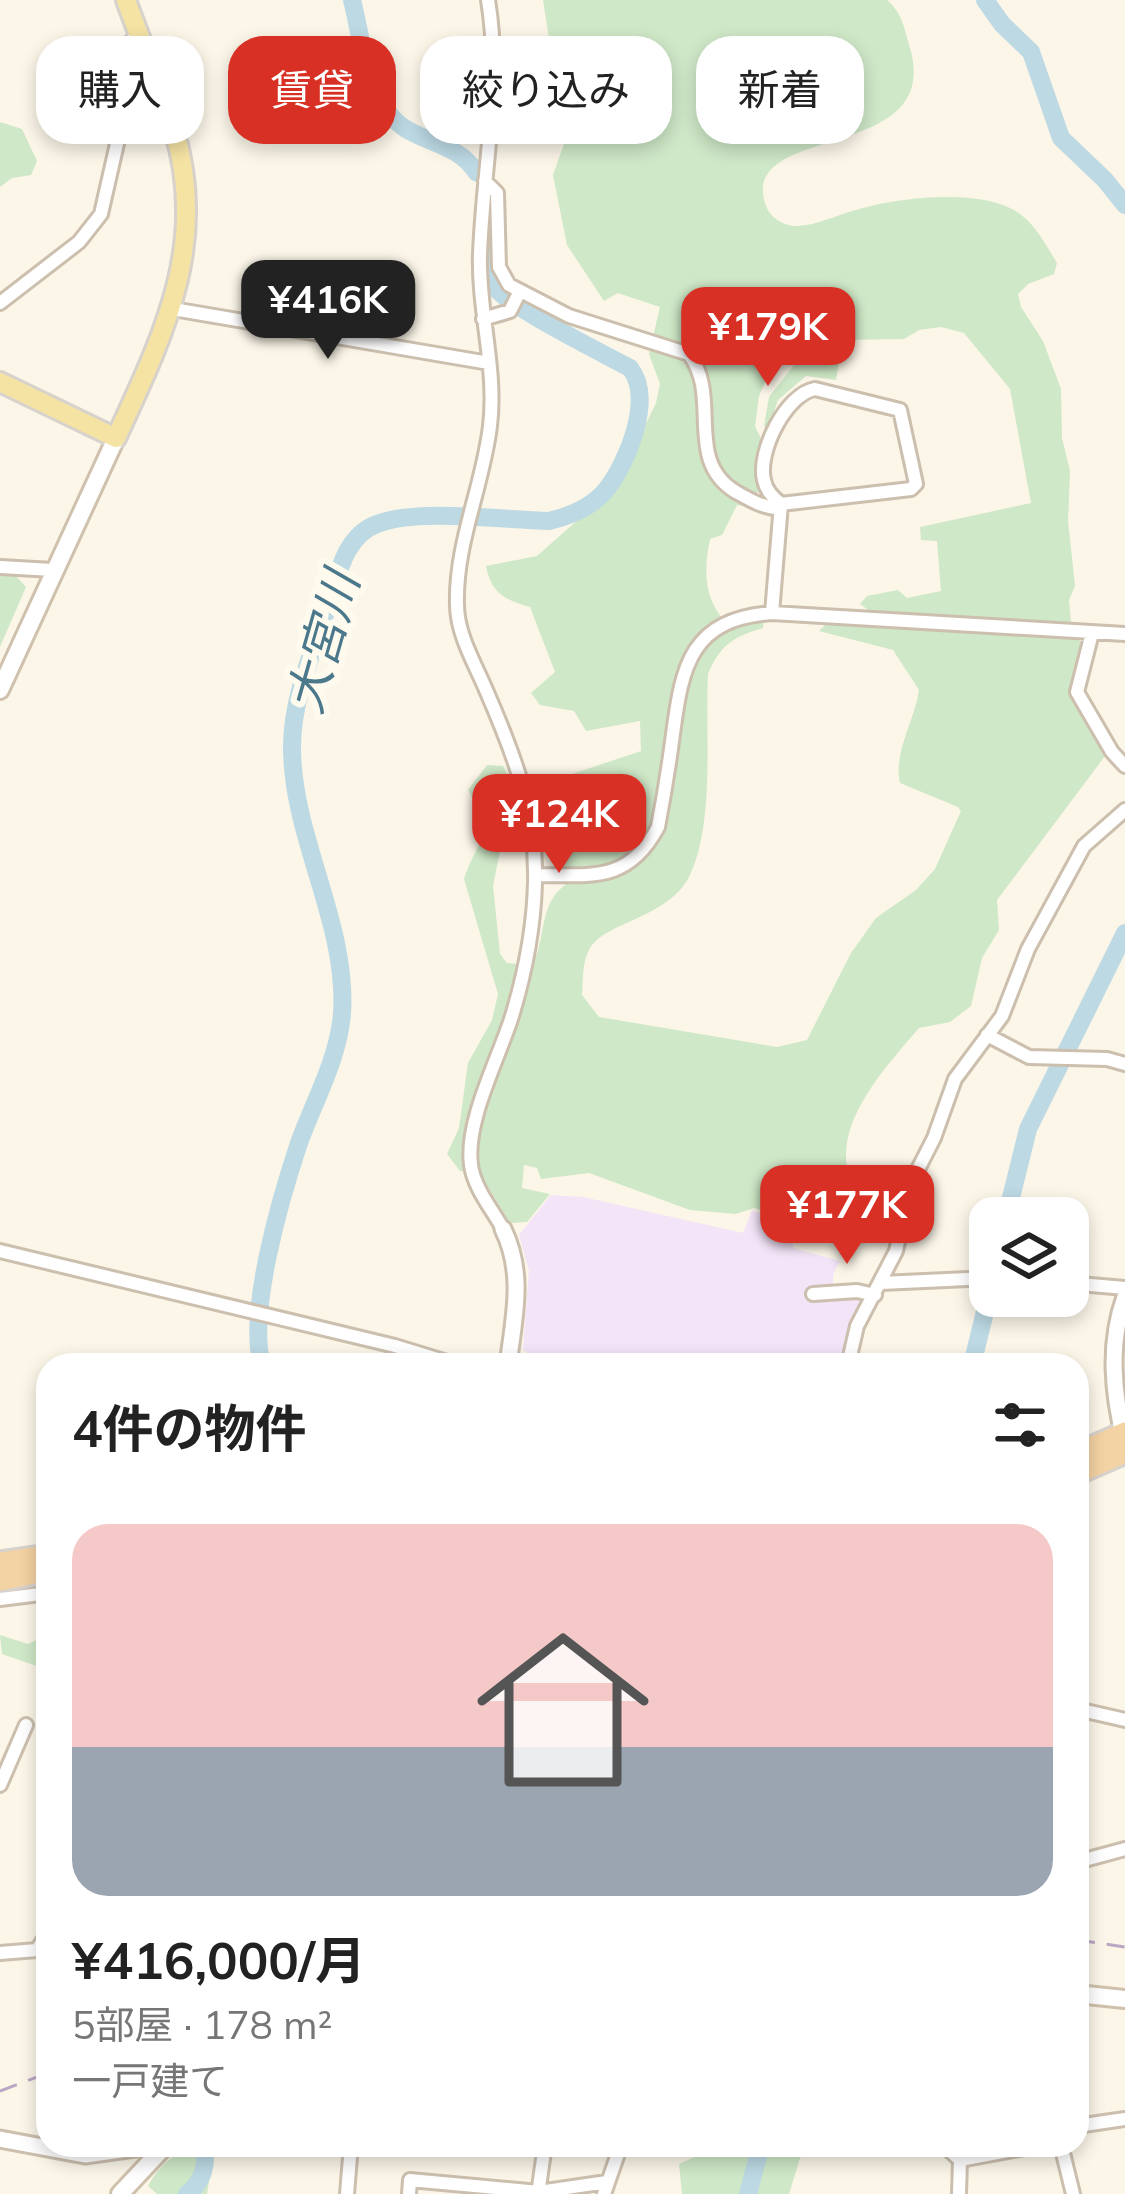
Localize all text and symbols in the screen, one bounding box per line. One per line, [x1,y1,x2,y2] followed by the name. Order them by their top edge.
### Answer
[36,36,204,144] chip: 購入
[228,36,396,144] chip: 賃貸
[420,36,672,144] chip: 絞り込み
[696,36,864,144] chip: 新着
[244,260,412,362] pin: ¥416K
[268,274,388,323] text: ¥416K
[684,287,852,389] pin: ¥179K
[708,301,828,350] text: ¥179K
[273,560,372,719] water label: 大宮川
[475,774,643,876] pin: ¥124K
[499,788,619,837] text: ¥124K
[763,1165,931,1267] pin: ¥177K
[787,1179,907,1228] text: ¥177K
[969,1197,1089,1317] map controls
[969,1197,1089,1317] button: layers
[987,1392,1053,1458] icon: filters
[72,1396,307,1460] text: 4件の物件
[455,1602,671,1818] icon: home
[72,1928,366,1992] text: ¥416,000/月
[72,2000,332,2049] text: 5部屋 · 178 m²
[72,2056,228,2105] text: 一戸建て

